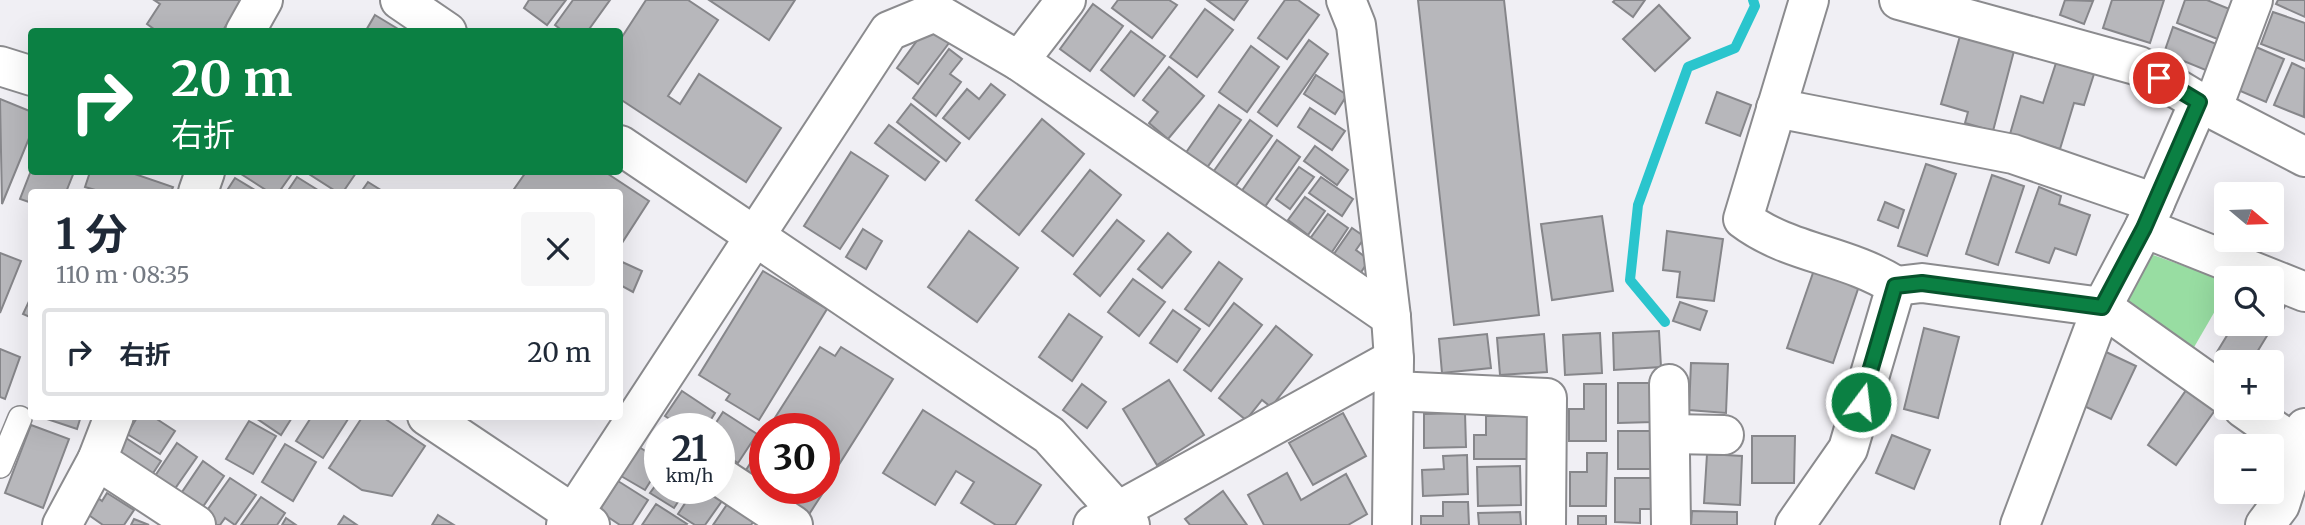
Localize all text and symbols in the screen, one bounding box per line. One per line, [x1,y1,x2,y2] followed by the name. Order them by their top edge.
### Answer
[171,48,292,109] text: 20 m
[2129,48,2189,108] pin
[56,56,147,147] icon: right
[2140,59,2178,97] icon: arrive
[171,115,235,155] text: 右折
[2214,182,2284,252] north arrow
[2214,182,2284,504] map controls
[56,208,127,260] text: 1 分
[521,212,595,286] button: close
[56,260,190,289] text: 110 m · 08:35
[2214,266,2284,336] button: search
[60,333,98,371] icon: right
[527,336,591,369] text: 20 m
[119,338,171,371] text: 右折
[2214,350,2284,420] button: +
[1824,365,1898,439] position arrow
[749,413,840,504] speed limit sign: 30
[672,427,707,471] text: 21
[2214,434,2284,504] button: −
[666,464,713,487] text: km/h

